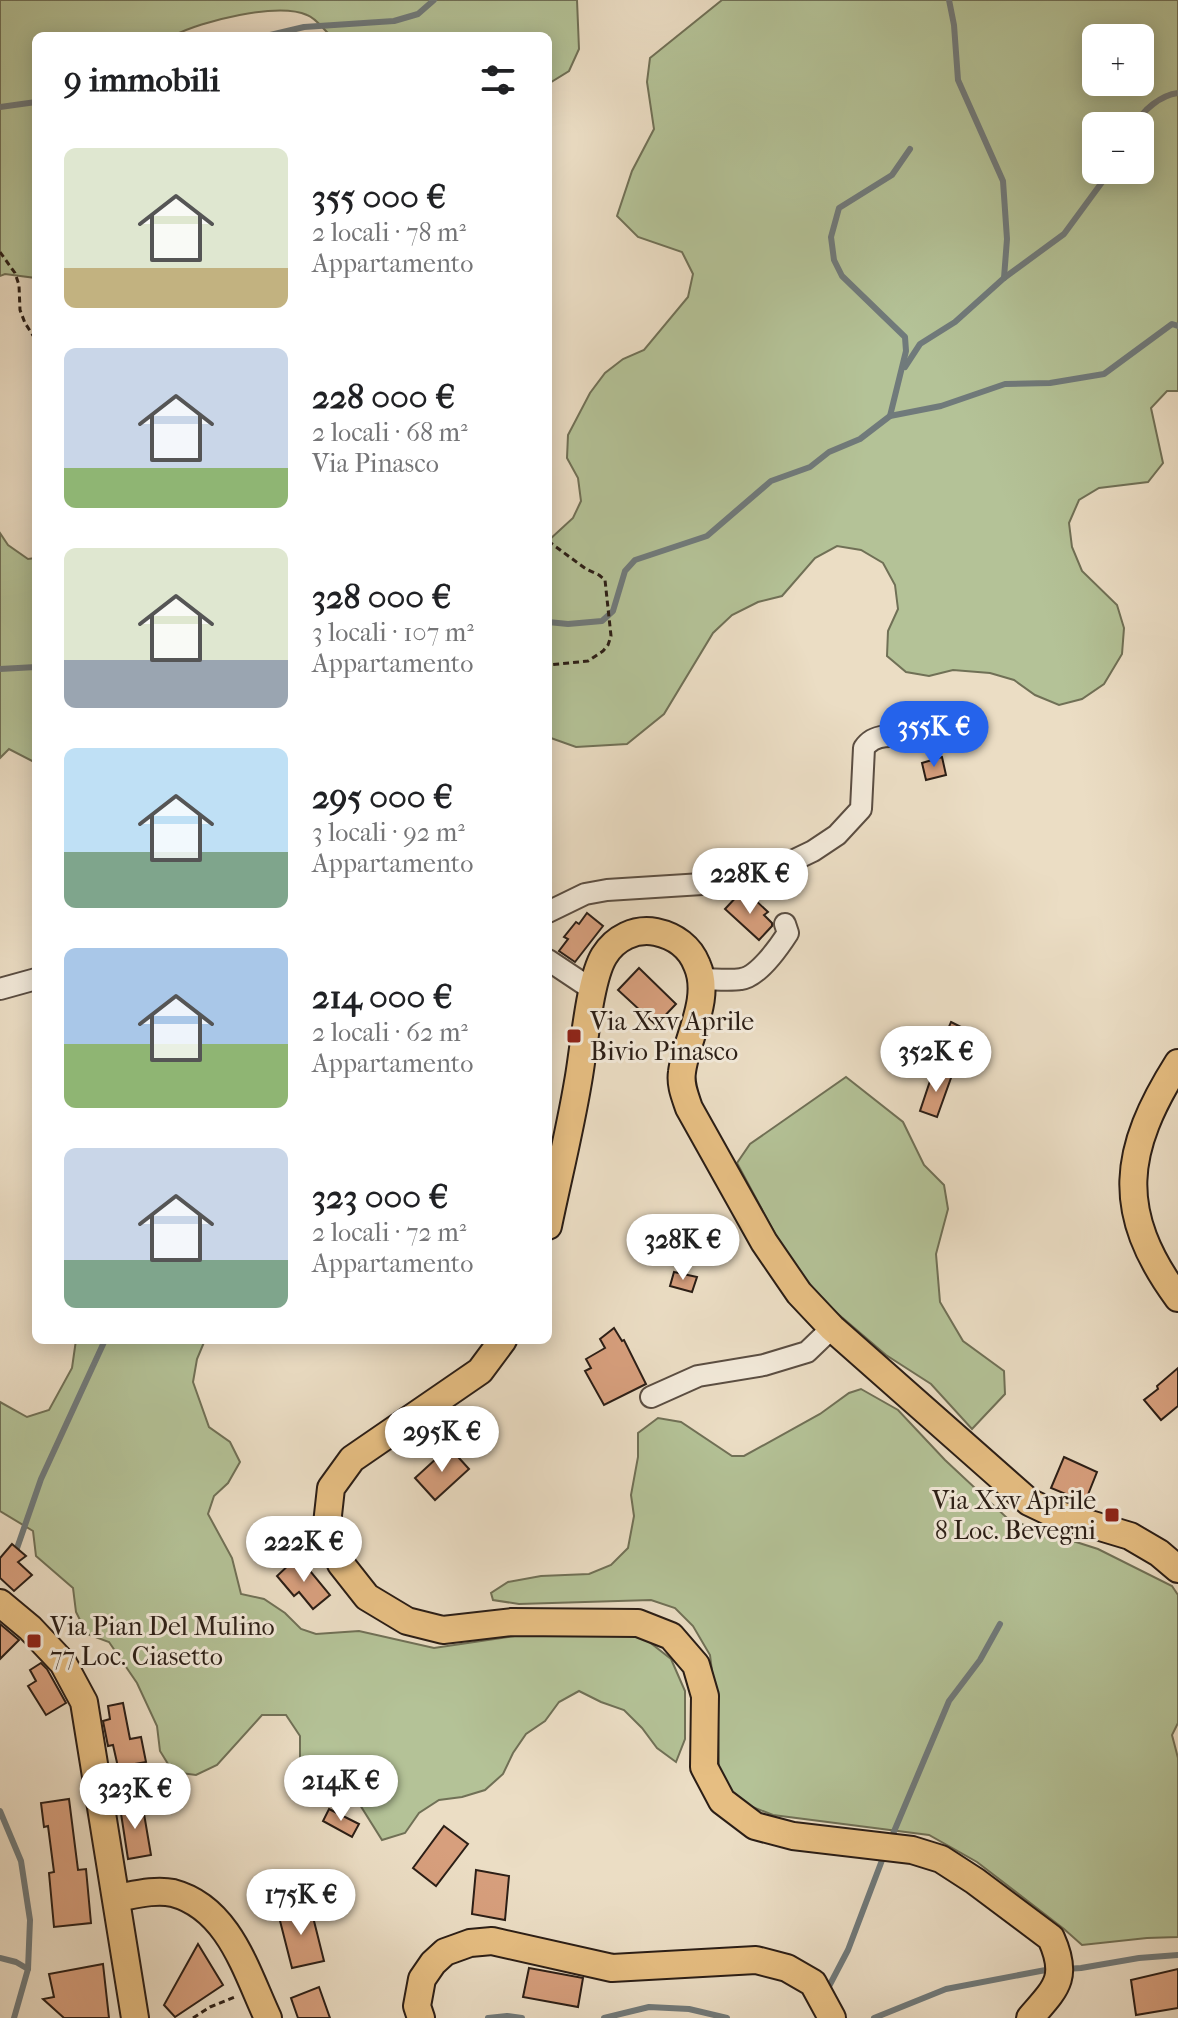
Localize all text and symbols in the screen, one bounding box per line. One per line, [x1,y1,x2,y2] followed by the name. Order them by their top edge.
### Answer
[1082,24,1154,184] map controls
[1082,24,1154,96] button: +
[476,58,520,102] icon: filters
[64,60,220,100] text: 9 immobili
[1082,112,1154,184] button: −
[312,177,446,217] text: 355 000 €
[128,180,224,276] icon: home
[312,217,466,248] text: 2 locali · 78 m²
[312,248,473,279] text: Appartamento
[312,377,455,417] text: 228 000 €
[128,380,224,476] icon: home
[312,417,468,448] text: 2 locali · 68 m²
[312,448,439,479] text: Via Pinasco
[312,577,452,617] text: 328 000 €
[128,580,224,676] icon: home
[312,617,474,648] text: 3 locali · 107 m²
[312,648,473,679] text: Appartamento
[869,701,999,769] pin: 355K €
[898,711,970,742] text: 355K €
[312,777,453,817] text: 295 000 €
[128,780,224,876] icon: home
[312,817,465,848] text: 3 locali · 92 m²
[312,848,473,879] text: Appartamento
[685,848,815,916] pin: 228K €
[710,858,790,889] text: 228K €
[312,977,453,1017] text: 214 000 €
[128,980,224,1076] icon: home
[589,1006,754,1067] place label: Via Xxv Aprile Bivio Pinasco
[312,1017,468,1048] text: 2 locali · 62 m²
[871,1026,1001,1094] pin: 352K €
[565,1027,583,1045] marker: Via Xxv Aprile Bivio Pinasco
[898,1036,974,1067] text: 352K €
[312,1048,473,1079] text: Appartamento
[312,1177,448,1217] text: 323 000 €
[128,1180,224,1276] icon: home
[618,1214,748,1282] pin: 328K €
[312,1217,466,1248] text: 2 locali · 72 m²
[644,1224,722,1255] text: 328K €
[312,1248,473,1279] text: Appartamento
[377,1406,507,1474] pin: 295K €
[403,1416,481,1447] text: 295K €
[931,1485,1096,1546] place label: Via Xxv Aprile 8 Loc. Bevegni
[1103,1506,1121,1524] marker: Via Xxv Aprile 8 Loc. Bevegni
[239,1516,369,1584] pin: 222K €
[264,1526,344,1557] text: 222K €
[49,1611,275,1672] place label: Via Pian Del Mulino 77 Loc. Ciasetto
[25,1632,43,1650] marker: Via Pian Del Mulino 77 Loc. Ciasetto
[276,1755,406,1823] pin: 214K €
[70,1763,200,1831] pin: 323K €
[302,1765,380,1796] text: 214K €
[98,1773,172,1804] text: 323K €
[236,1869,366,1937] pin: 175K €
[265,1879,338,1910] text: 175K €

